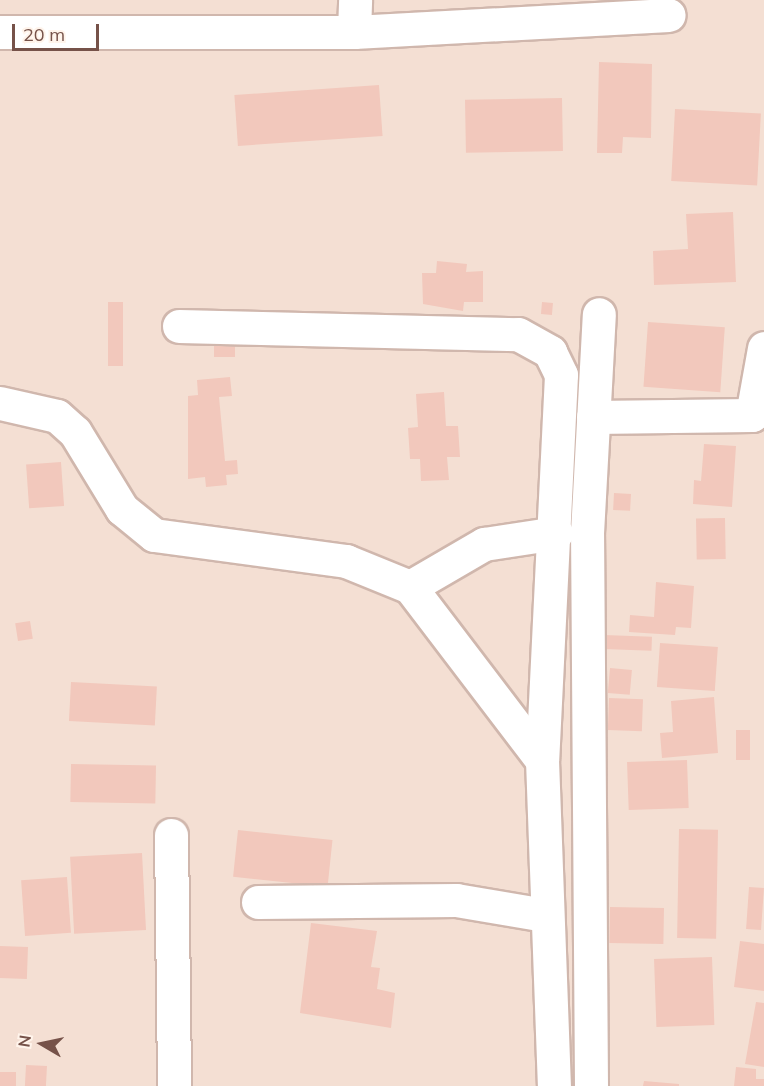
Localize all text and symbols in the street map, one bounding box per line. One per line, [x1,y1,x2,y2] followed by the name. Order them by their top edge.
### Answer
[15,12,102,50] scale bar
[23,23,65,46] text: 20 m
[12,1014,72,1074] north arrow
[13,1034,35,1049] text: N

